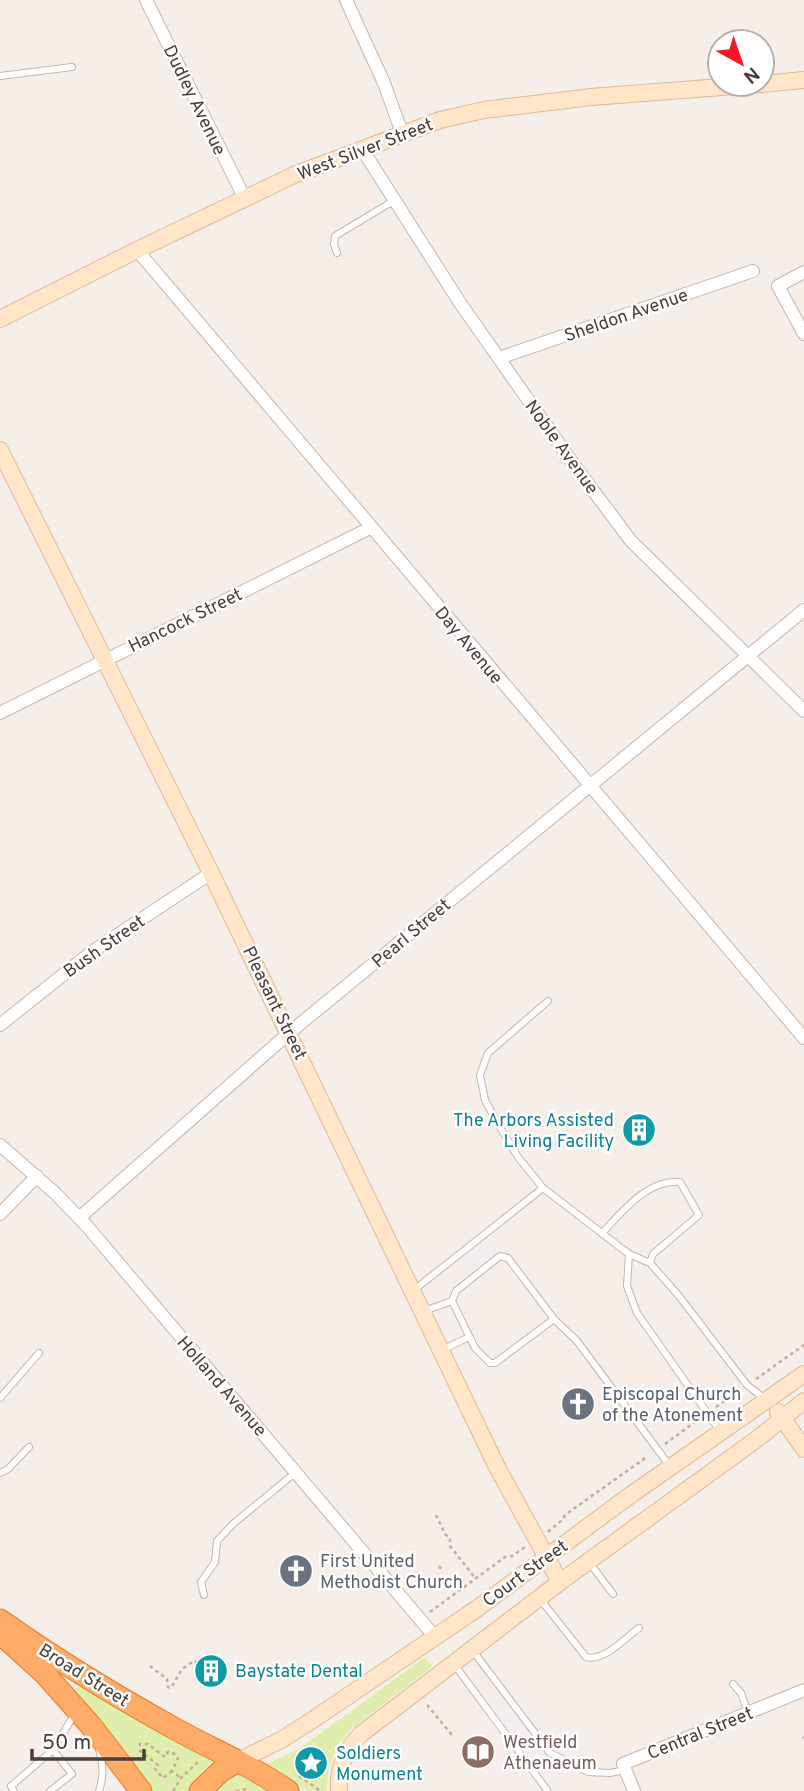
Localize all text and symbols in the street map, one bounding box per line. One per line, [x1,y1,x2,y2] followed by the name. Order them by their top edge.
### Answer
[706,28,776,98] north arrow
[157,42,230,159] street label: Dudley Avenue
[738,61,764,88] text: N
[294,114,437,187] street label: West Silver Street
[562,284,691,348] street label: Sheldon Avenue
[519,396,603,500] street label: Noble Avenue
[125,584,246,659] street label: Hancock Street
[429,602,507,690] street label: Day Avenue
[368,894,456,974] street label: Pearl Street
[60,911,150,984] street label: Bush Street
[236,943,311,1064] street label: Pleasant Street
[453,1110,614,1154] place label: The Arbors Assisted Living Facility
[620,1111,658,1149] building icon: The Arbors Assisted Living Facility
[171,1332,271,1442] street label: Holland Avenue
[602,1384,743,1428] place label: Episcopal Church of the Atonement
[559,1385,597,1423] church icon: Episcopal Church of the Atonement
[479,1536,573,1613] street label: Court Street
[320,1551,463,1595] place label: First United Methodist Church
[277,1552,315,1590] church icon: First United Methodist Church
[34,1639,133,1713] street label: Broad Street
[192,1652,230,1690] building icon: Baystate Dental
[235,1661,363,1684] place label: Baystate Dental
[644,1703,757,1766] street label: Central Street
[32,1718,144,1762] scale bar
[42,1730,91,1757] text: 50 m
[503,1732,597,1776] place label: Westfield Athenaeum
[459,1733,497,1771] library icon: Westfield Athenaeum
[336,1743,423,1787] place label: Soldiers Monument
[292,1744,330,1782] place icon: Soldiers Monument

